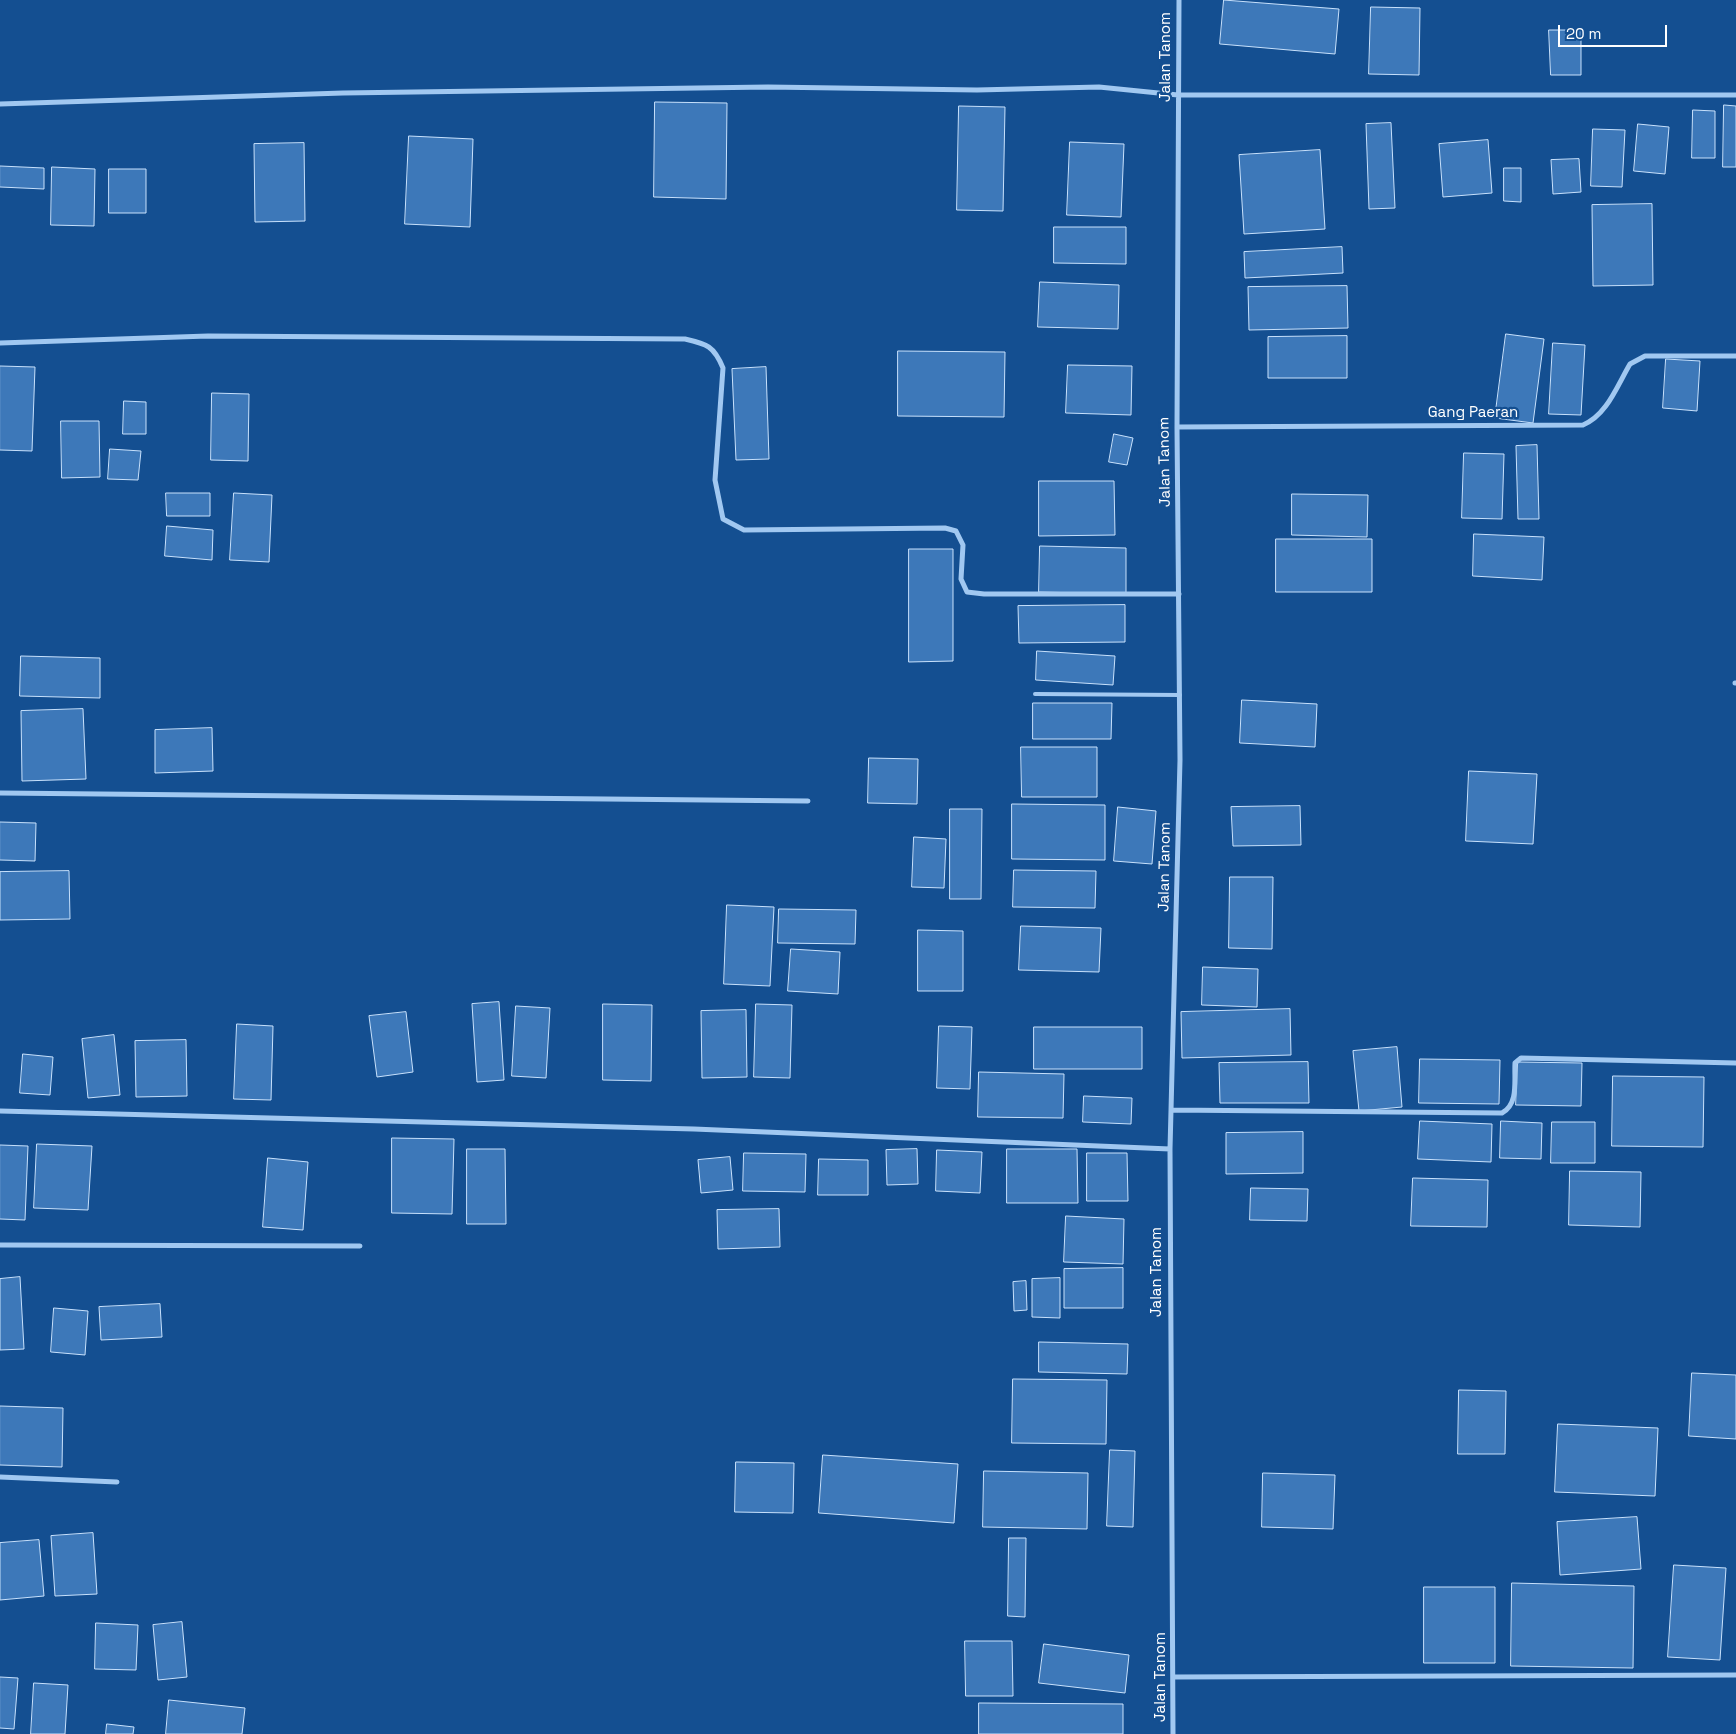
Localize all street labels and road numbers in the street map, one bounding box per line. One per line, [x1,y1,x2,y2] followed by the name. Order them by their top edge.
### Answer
[1157,12,1175,102] street label: Jalan Tanom
[1428,404,1518,422] street label: Gang Paeran
[1155,417,1175,507] street label: Jalan Tanom
[1155,822,1175,912] street label: Jalan Tanom
[1148,1227,1166,1317] street label: Jalan Tanom
[1152,1632,1170,1722] street label: Jalan Tanom

